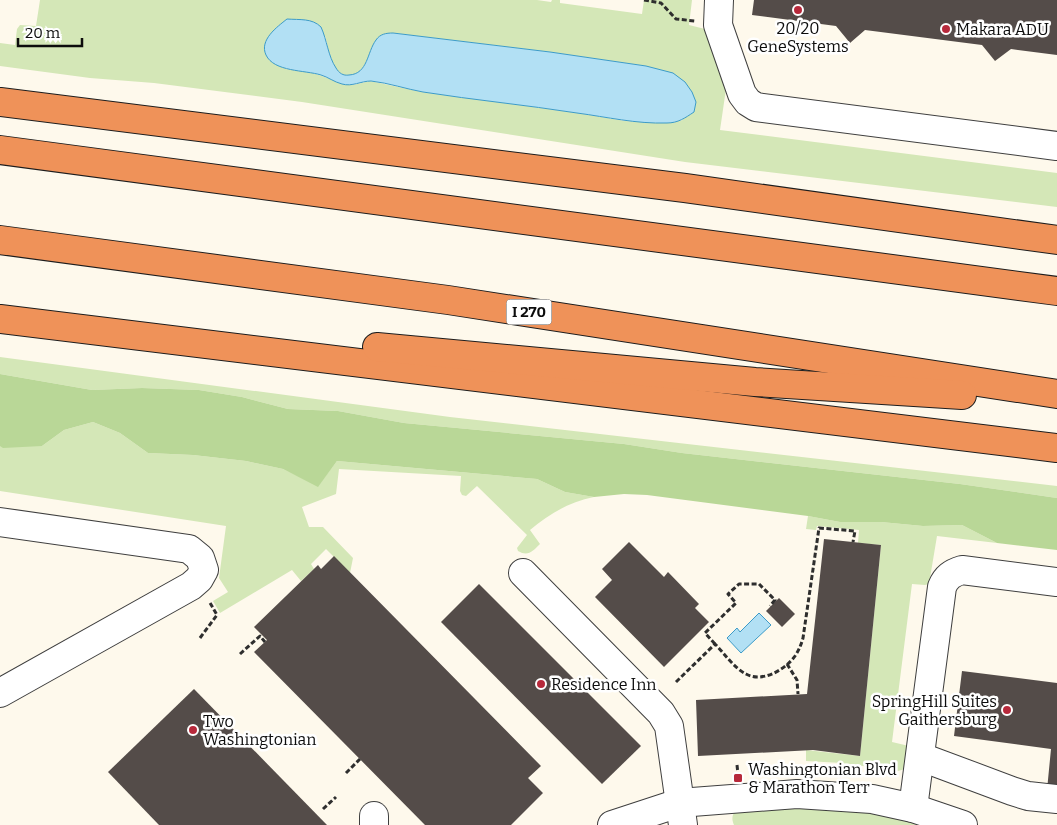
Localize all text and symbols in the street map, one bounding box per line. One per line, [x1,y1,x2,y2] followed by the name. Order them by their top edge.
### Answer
[792,4,804,16] marker: 20/20 GeneSystems
[18,15,81,47] scale bar
[747,19,849,56] place label: 20/20 GeneSystems
[956,20,1049,39] place label: Makara ADU
[940,23,952,35] marker: Makara ADU
[25,24,61,42] text: 20 m
[506,300,552,324] road number: I 270
[551,675,656,694] place label: Residence Inn
[535,678,547,690] marker: Residence Inn
[872,692,997,729] place label: SpringHill Suites Gaithersburg
[1001,704,1013,716] marker: SpringHill Suites Gaithersburg
[203,712,316,749] place label: Two Washingtonian
[187,724,199,736] marker: Two Washingtonian
[748,760,897,797] place label: Washingtonian Blvd & Marathon Terr
[732,772,744,784] marker: Washingtonian Blvd & Marathon Terr

